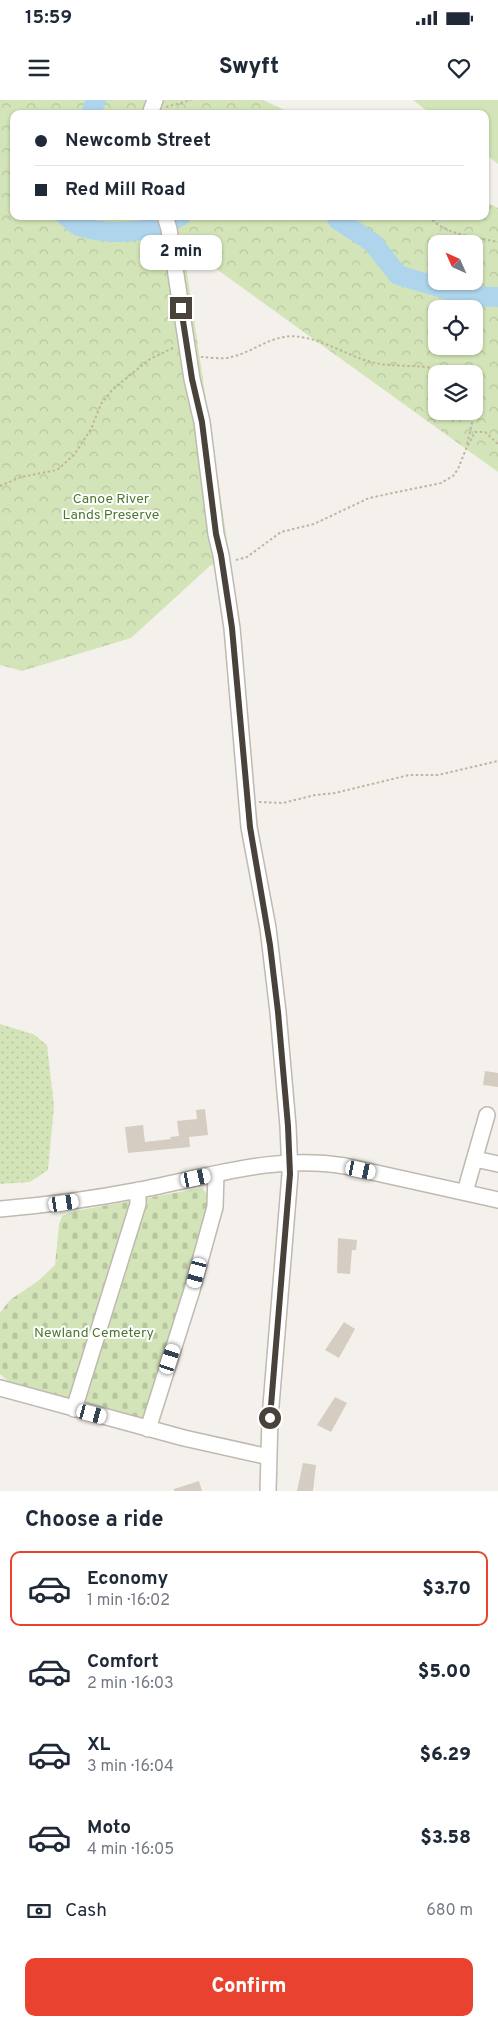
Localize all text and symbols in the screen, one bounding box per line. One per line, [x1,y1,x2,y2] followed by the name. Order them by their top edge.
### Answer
[25,6,72,30] text: 15:59
[25,54,53,82] icon: menu
[219,54,279,81] text: Swyft
[445,54,473,82] icon: heart
[65,129,211,153] text: Newcomb Street
[65,178,186,202] text: Red Mill Road
[428,235,482,290] north arrow
[428,235,483,420] map controls
[140,236,222,270] callout: 2 min
[160,242,202,262] text: 2 min
[170,297,192,319] route end
[428,300,483,355] button: locate
[428,365,483,420] button: layers
[63,491,159,524] park label: Canoe River Lands Preserve
[344,1160,377,1180] car
[179,1168,212,1188] car
[48,1193,79,1213] car
[185,1257,208,1289] car
[34,1325,154,1342] park label: Newland Cemetery
[158,1342,181,1376] car
[75,1403,108,1425] car
[259,1407,281,1429] route start
[25,1507,163,1534] text: Choose a ride
[27,1566,72,1611] icon: car
[87,1567,168,1591] text: Economy
[422,1577,471,1601] text: $3.70
[87,1591,170,1611] text: 1 min · 16:02
[27,1649,72,1694] icon: car
[87,1650,159,1674] text: Comfort
[418,1660,471,1684] text: $5.00
[87,1674,174,1694] text: 2 min · 16:03
[27,1732,72,1777] icon: car
[87,1733,110,1757] text: XL
[420,1743,471,1767] text: $6.29
[87,1757,174,1777] text: 3 min · 16:04
[27,1815,72,1860] icon: car
[87,1816,131,1840] text: Moto
[420,1826,471,1850] text: $3.58
[87,1840,174,1860] text: 4 min · 16:05
[25,1897,53,1925] icon: cash
[65,1899,107,1923] text: Cash
[426,1901,473,1921] text: 680 m
[25,1958,473,2016] button: Confirm

